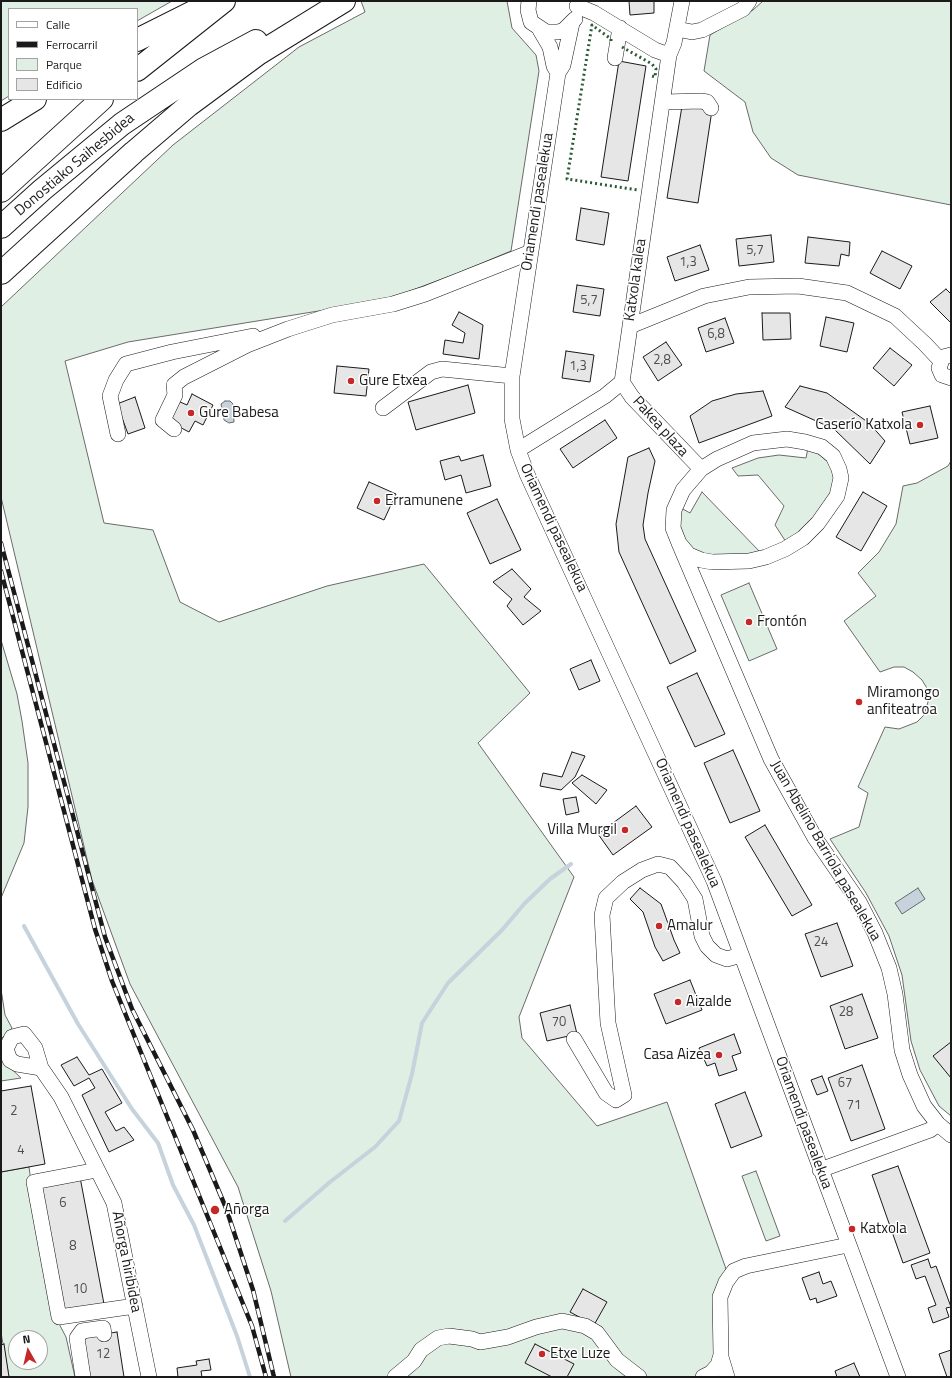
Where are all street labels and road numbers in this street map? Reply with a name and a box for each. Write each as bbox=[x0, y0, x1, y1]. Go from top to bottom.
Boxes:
street label: Donostiako Saihesbidea bbox=[12, 110, 138, 220]
street label: Oriamendi pasealekua bbox=[518, 132, 558, 272]
street label: Katxola kalea bbox=[621, 237, 651, 323]
street label: Pakea plaza bbox=[628, 393, 692, 461]
street label: Oriamendi pasealekua bbox=[515, 461, 591, 595]
street label: Oriamendi pasealekua bbox=[650, 755, 724, 891]
street label: Juan Abelino Barriola pasealekua bbox=[766, 758, 884, 944]
street label: Oriamendi pasealekua bbox=[771, 1054, 835, 1192]
street label: Añorga hiribidea bbox=[107, 1210, 145, 1314]

